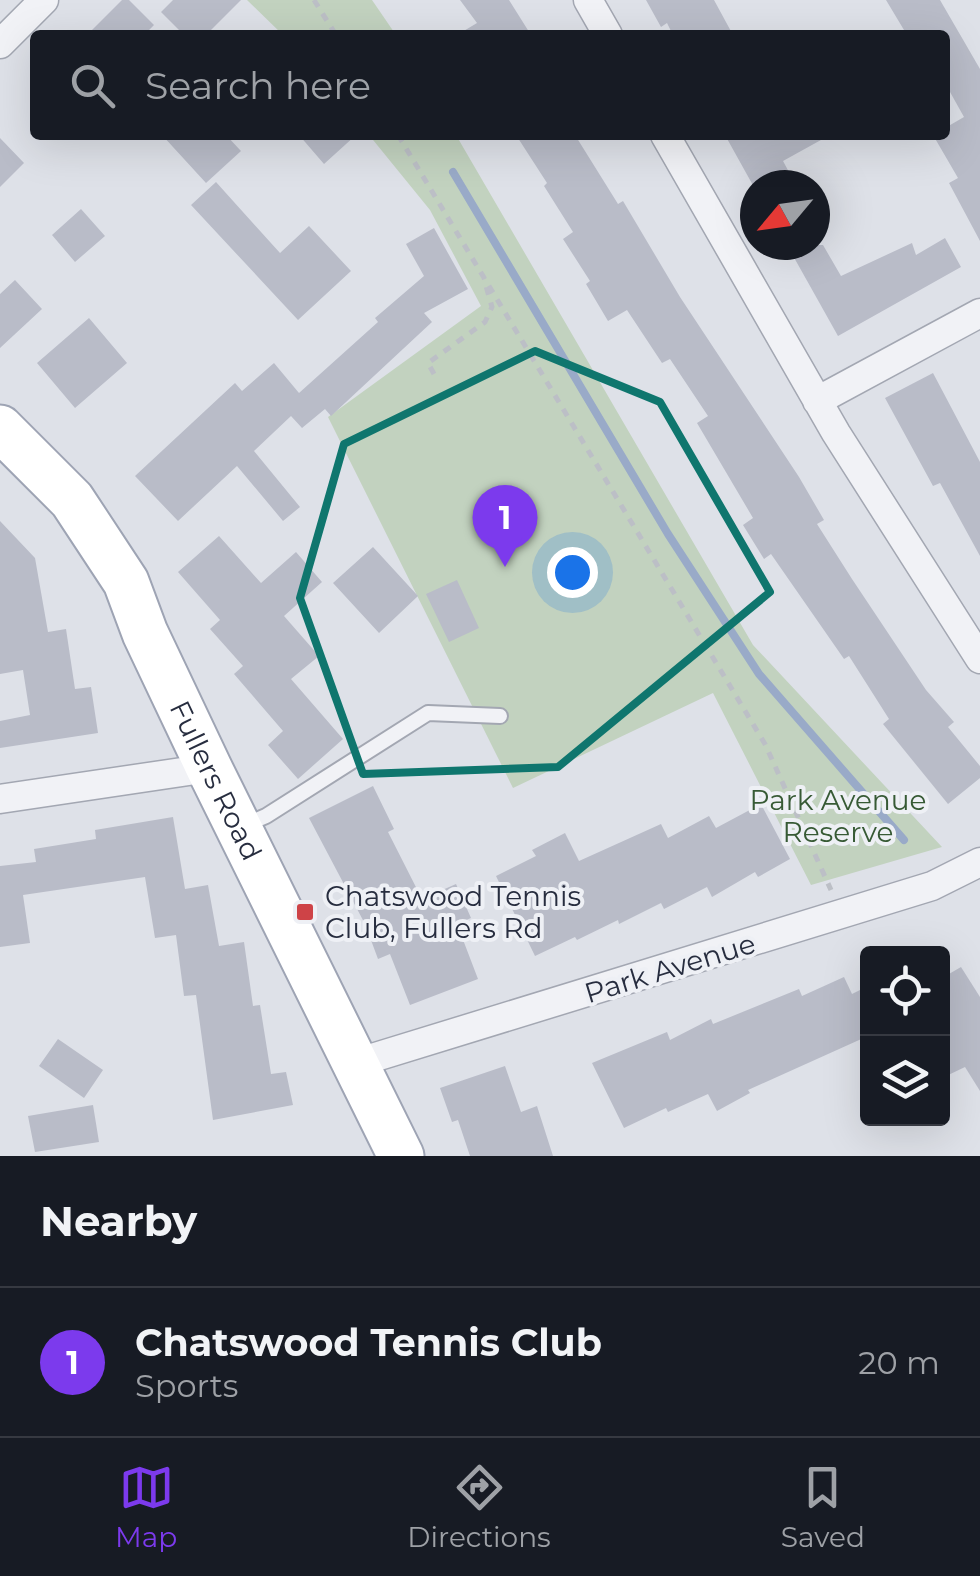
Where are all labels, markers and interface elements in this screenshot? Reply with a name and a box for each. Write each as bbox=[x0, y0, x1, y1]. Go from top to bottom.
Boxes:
search box bbox=[30, 30, 950, 140]
icon: search bbox=[65, 58, 120, 113]
text: Search here bbox=[145, 62, 371, 109]
north arrow bbox=[740, 170, 830, 260]
pin: 1 bbox=[472, 484, 538, 567]
your location bbox=[547, 547, 598, 598]
street label: Fullers Road bbox=[163, 695, 269, 866]
park label: Park Avenue Reserve bbox=[750, 783, 926, 849]
place label: Chatswood Tennis Club, Fullers Rd bbox=[325, 879, 581, 945]
marker: Chatswood Tennis Club, Fullers Rd bbox=[294, 901, 316, 923]
street label: Park Avenue bbox=[580, 926, 760, 1010]
map controls bbox=[860, 946, 950, 1126]
button: locate bbox=[860, 946, 950, 1036]
button: layers bbox=[860, 1036, 950, 1126]
text: Nearby bbox=[40, 1195, 197, 1247]
text: Chatswood Tennis Club bbox=[135, 1319, 602, 1366]
text: 1 bbox=[66, 1343, 79, 1382]
text: 20 m bbox=[858, 1343, 940, 1382]
text: Sports bbox=[135, 1366, 238, 1405]
tab: Map bbox=[115, 1460, 177, 1554]
tab: Directions bbox=[407, 1460, 551, 1554]
tab: Saved bbox=[781, 1460, 865, 1554]

